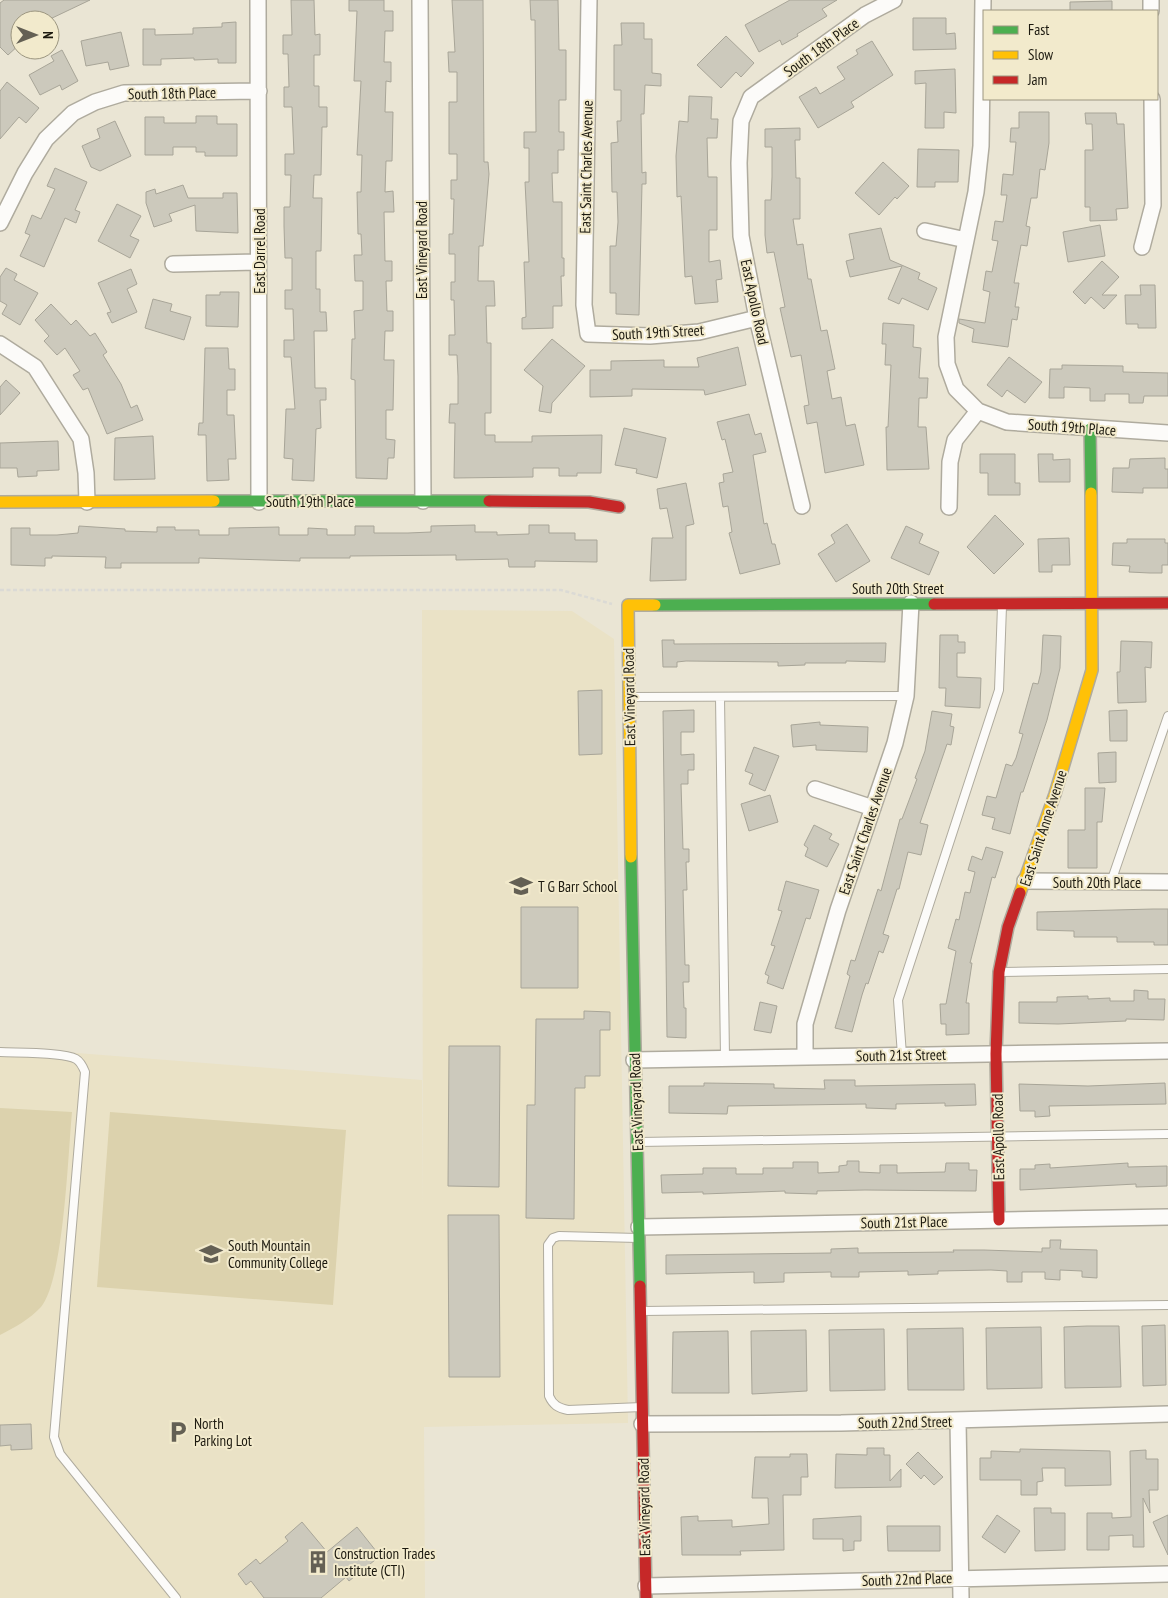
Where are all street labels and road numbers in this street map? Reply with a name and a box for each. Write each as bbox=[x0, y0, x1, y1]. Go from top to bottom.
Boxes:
street label: South 18th Place bbox=[780, 13, 862, 81]
street label: South 18th Place bbox=[128, 83, 216, 103]
street label: East Saint Charles Avenue bbox=[575, 100, 597, 234]
street label: East Vineyard Road bbox=[412, 201, 431, 299]
street label: East Darrel Road bbox=[250, 208, 269, 294]
street label: East Apollo Road bbox=[737, 258, 773, 346]
street label: South 19th Street bbox=[612, 320, 704, 344]
street label: South 19th Place bbox=[1027, 414, 1117, 440]
street label: South 19th Place bbox=[266, 492, 354, 511]
street label: South 20th Street bbox=[852, 579, 944, 598]
street label: East Vineyard Road bbox=[619, 648, 639, 746]
street label: East Saint Charles Avenue bbox=[834, 765, 896, 897]
street label: East Saint Anne Avenue bbox=[1015, 767, 1071, 889]
street label: South 20th Place bbox=[1053, 873, 1141, 892]
street label: South 21st Street bbox=[856, 1045, 946, 1065]
street label: East Vineyard Road bbox=[625, 1053, 647, 1151]
street label: East Apollo Road bbox=[988, 1093, 1008, 1181]
street label: South 21st Place bbox=[860, 1212, 948, 1232]
street label: South 22nd Street bbox=[858, 1412, 952, 1432]
street label: East Vineyard Road bbox=[634, 1458, 654, 1556]
street label: South 22nd Place bbox=[861, 1568, 953, 1590]

